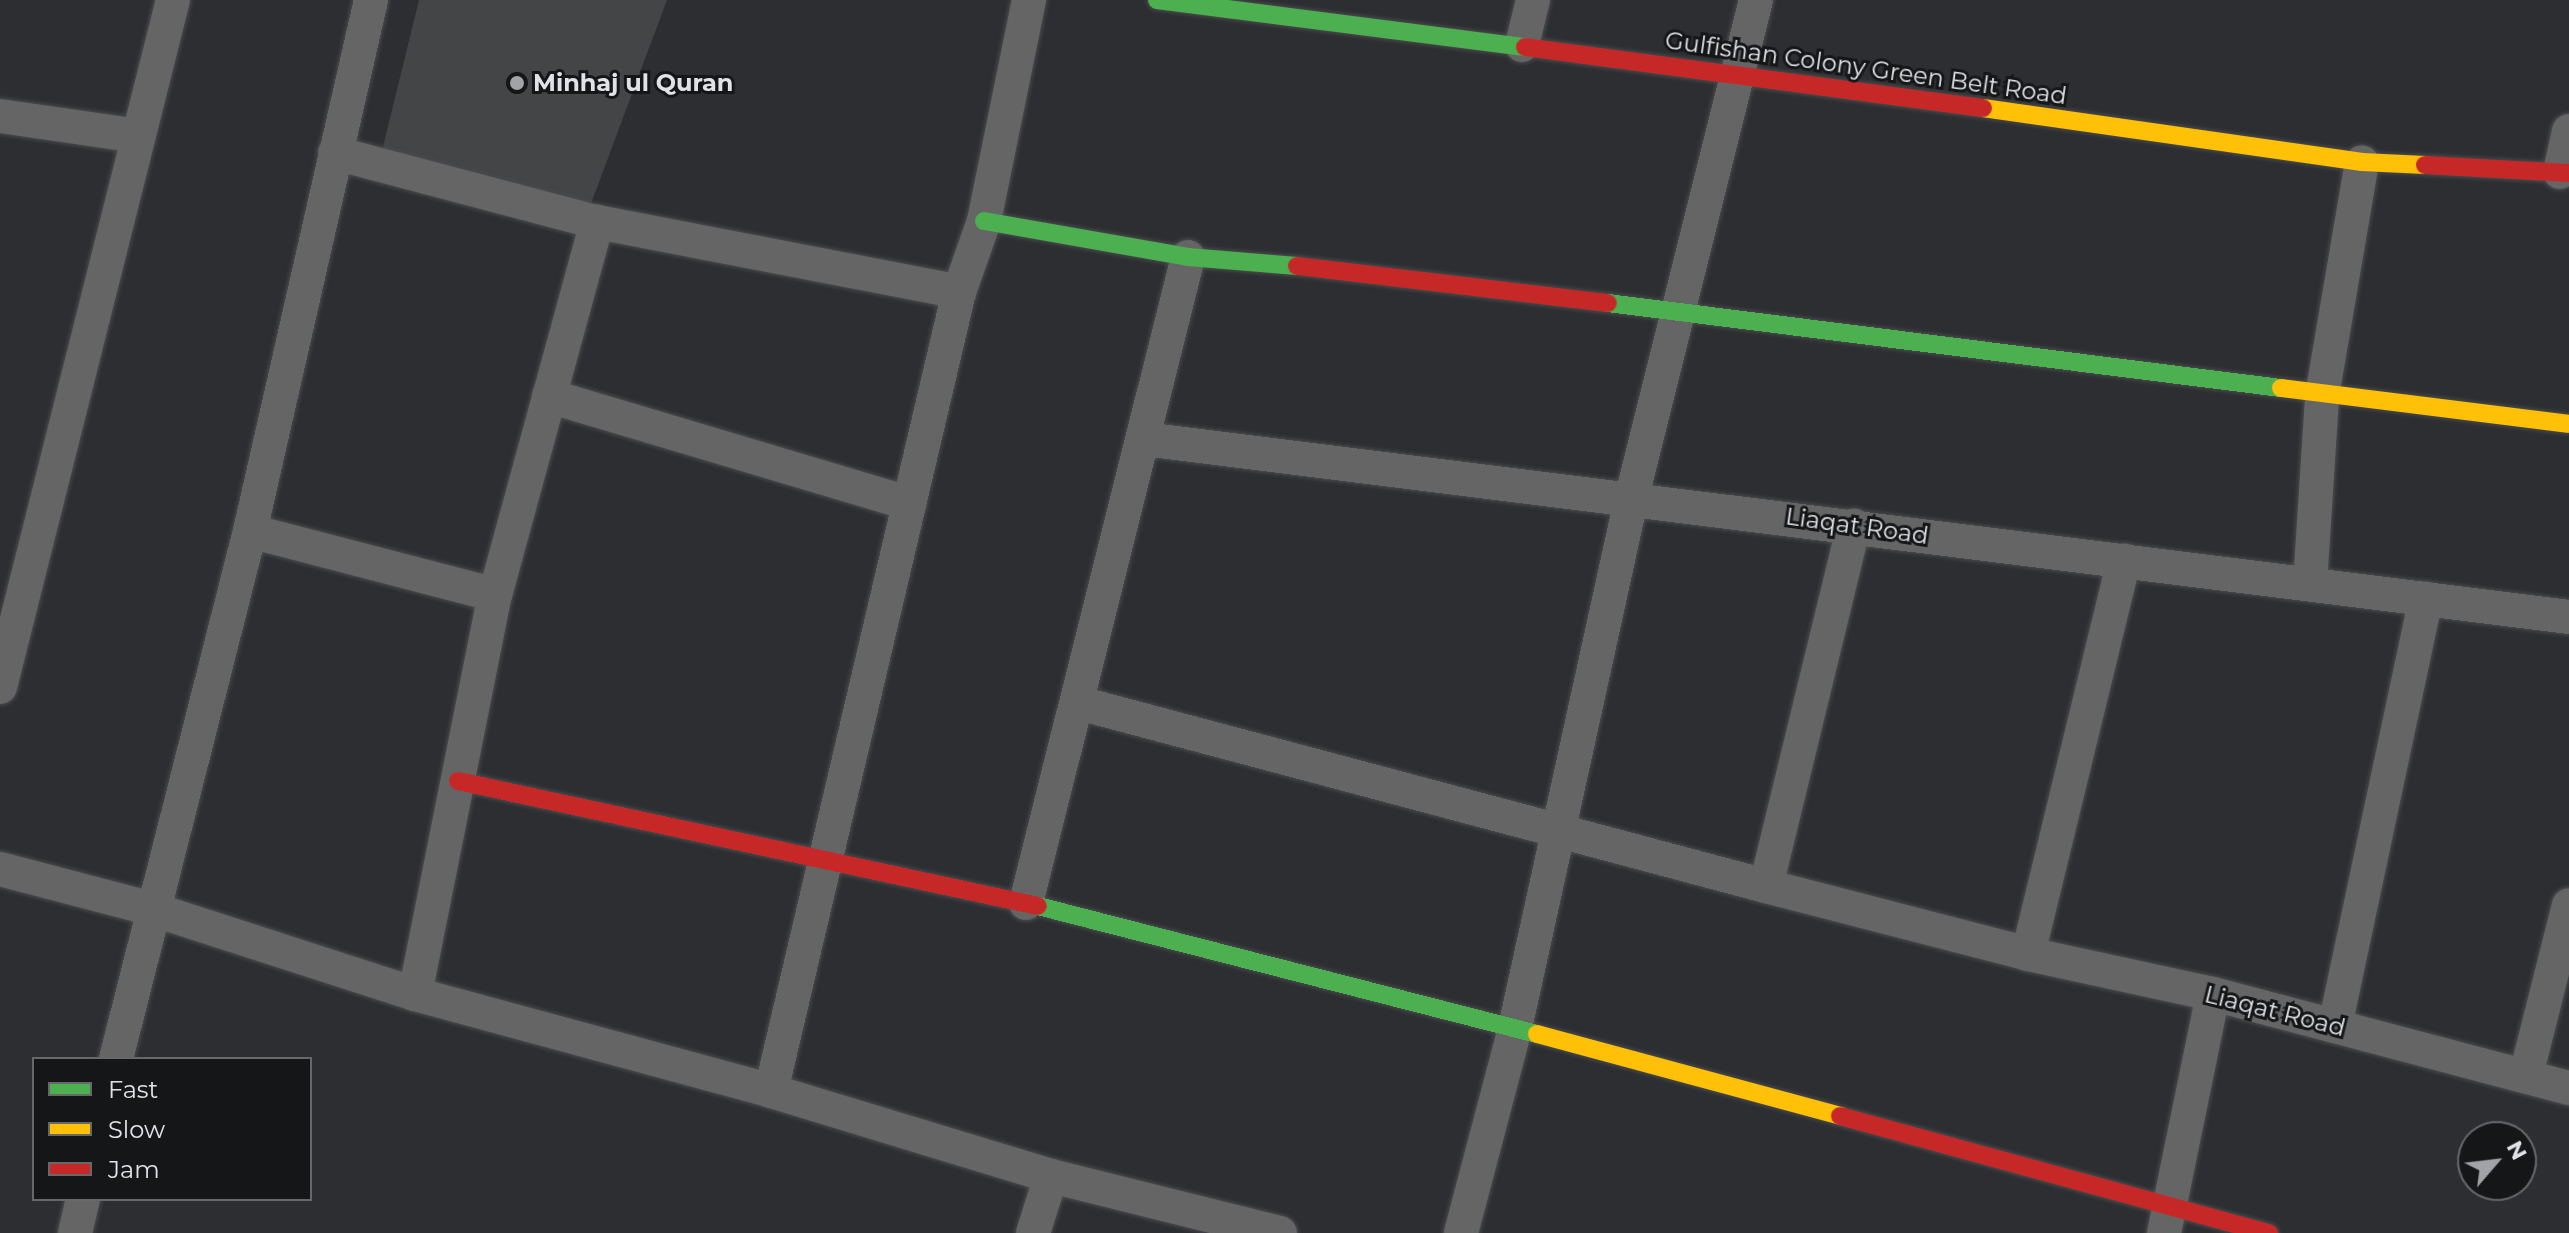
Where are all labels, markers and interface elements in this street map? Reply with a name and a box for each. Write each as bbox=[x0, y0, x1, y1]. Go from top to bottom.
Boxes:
street label: Gulfishan Colony Green Belt Road bbox=[1663, 26, 2069, 110]
place label: Minhaj ul Quran bbox=[533, 69, 733, 97]
marker: Minhaj ul Quran bbox=[508, 74, 526, 92]
street label: Liaqat Road bbox=[1784, 502, 1930, 550]
street label: Liaqat Road bbox=[2202, 980, 2348, 1042]
legend bbox=[32, 1057, 312, 1201]
text: Fast bbox=[108, 1075, 158, 1104]
text: Slow bbox=[108, 1115, 165, 1144]
north arrow bbox=[2457, 1121, 2537, 1201]
text: N bbox=[2501, 1136, 2533, 1165]
text: Jam bbox=[108, 1155, 160, 1184]

